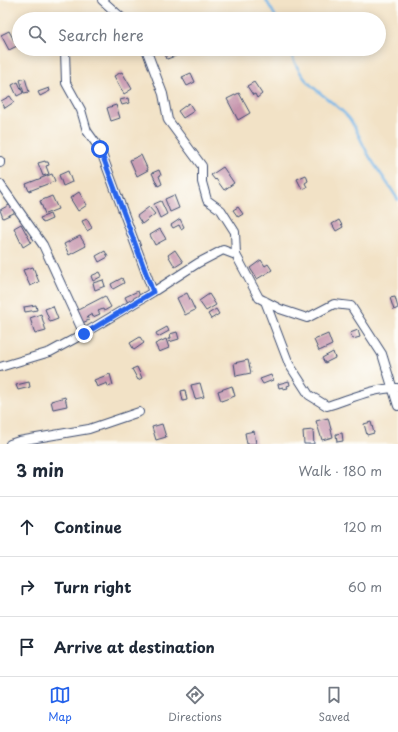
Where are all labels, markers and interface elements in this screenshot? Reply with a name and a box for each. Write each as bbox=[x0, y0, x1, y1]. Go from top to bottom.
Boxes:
search box bbox=[12, 12, 386, 56]
icon: search bbox=[26, 23, 48, 45]
text: Search here bbox=[58, 23, 144, 46]
route start bbox=[91, 140, 109, 158]
route end bbox=[75, 325, 93, 343]
text: 3 min bbox=[16, 457, 64, 483]
text: Walk · 180 m bbox=[299, 461, 382, 480]
text: Continue bbox=[54, 515, 122, 538]
icon: ahead bbox=[16, 516, 38, 538]
text: 120 m bbox=[343, 517, 382, 536]
text: Turn right bbox=[54, 575, 131, 598]
icon: right bbox=[16, 576, 38, 598]
text: 60 m bbox=[348, 577, 382, 596]
text: Arrive at destination bbox=[54, 635, 215, 658]
icon: arrive bbox=[16, 636, 38, 658]
tab: Map bbox=[48, 684, 72, 725]
tab: Directions bbox=[168, 684, 222, 725]
tab: Saved bbox=[318, 684, 350, 725]

